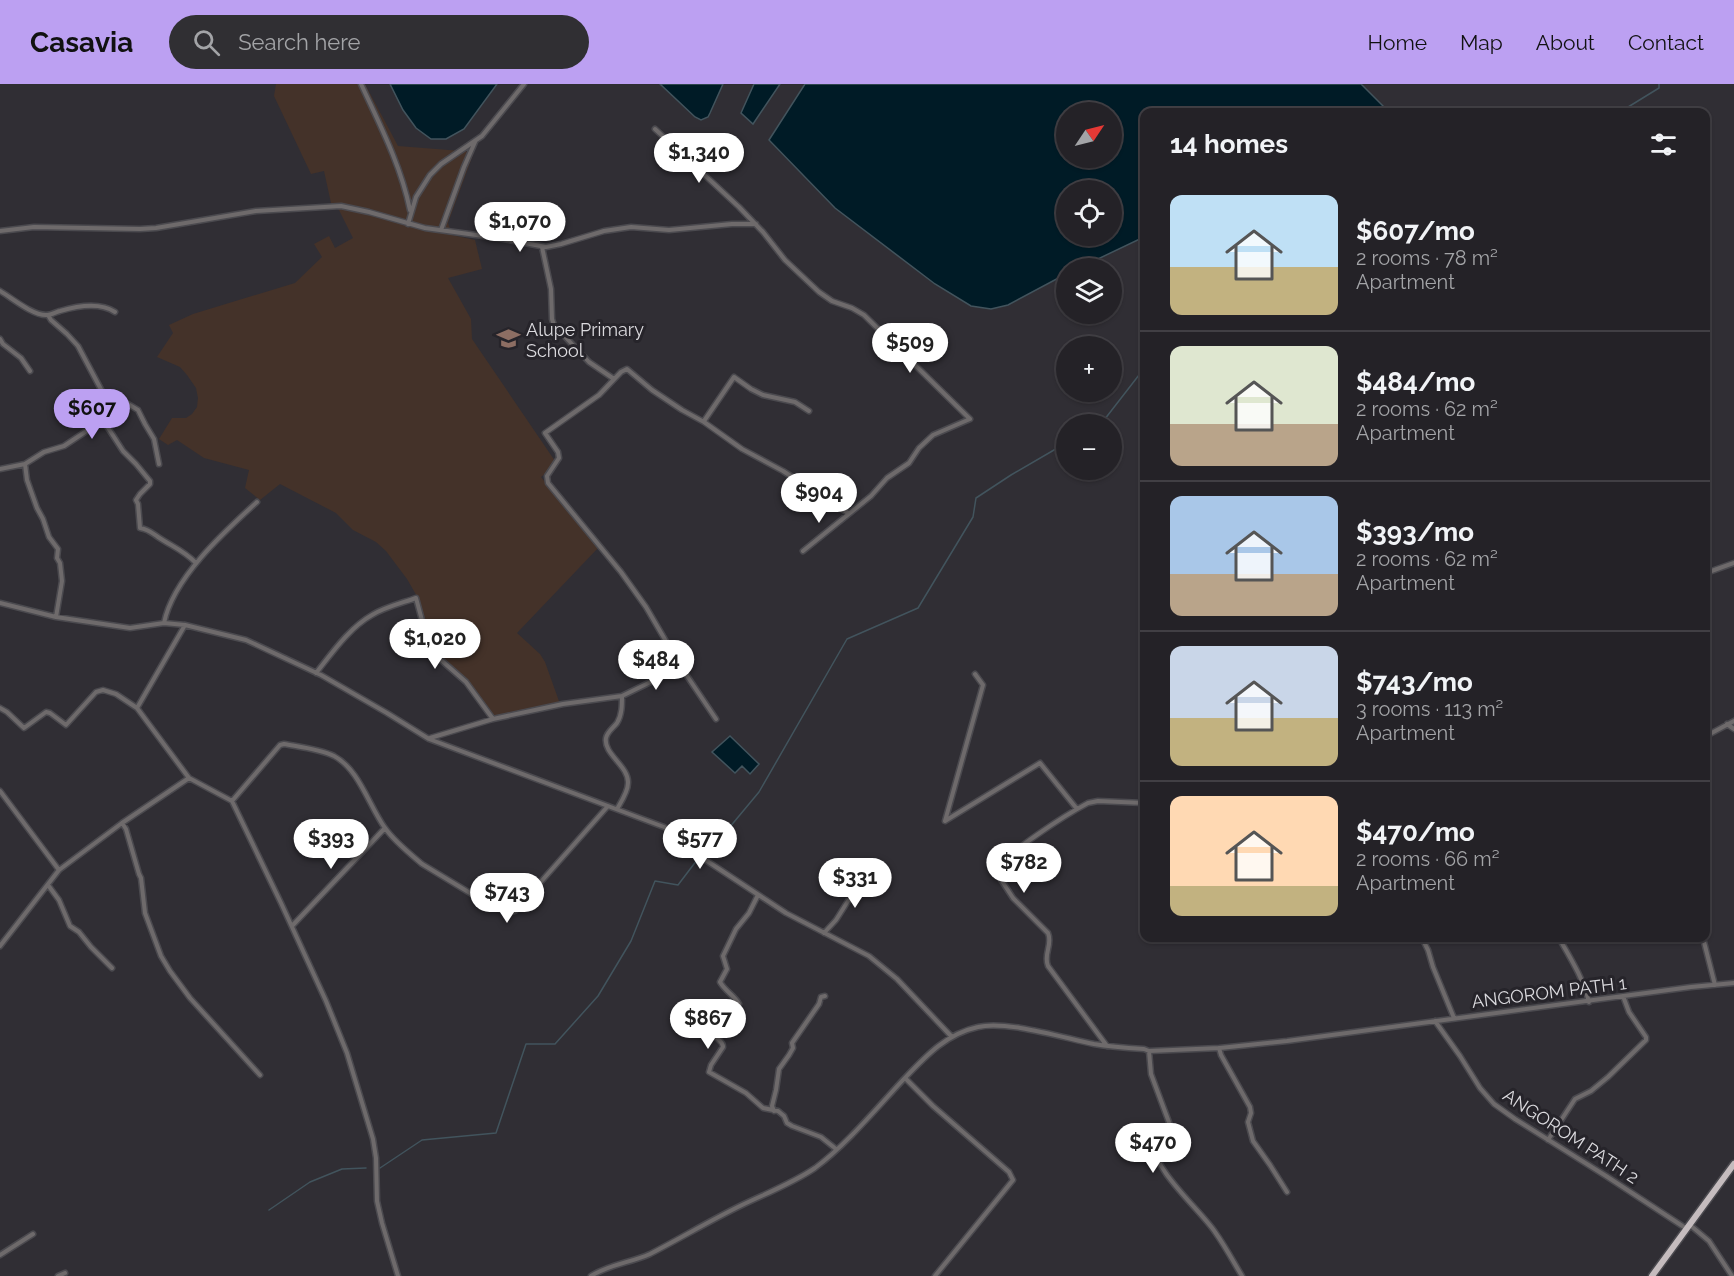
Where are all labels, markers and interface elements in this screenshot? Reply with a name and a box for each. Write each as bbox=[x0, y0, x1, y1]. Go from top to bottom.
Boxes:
search box bbox=[169, 15, 589, 69]
text: Casavia bbox=[30, 26, 133, 59]
icon: search bbox=[190, 26, 223, 59]
text: Search here bbox=[238, 29, 360, 55]
text: Home bbox=[1368, 30, 1427, 55]
text: Map bbox=[1460, 30, 1503, 55]
text: About bbox=[1536, 30, 1595, 55]
text: Contact bbox=[1628, 30, 1704, 55]
north arrow bbox=[1056, 102, 1122, 168]
map controls bbox=[1056, 102, 1122, 480]
icon: filters bbox=[1647, 128, 1680, 161]
text: 14 homes bbox=[1170, 129, 1288, 159]
pin: $1,340 bbox=[650, 133, 748, 184]
text: $1,340 bbox=[668, 140, 730, 164]
button: locate bbox=[1056, 180, 1122, 246]
pin: $1,070 bbox=[471, 202, 569, 253]
text: $1,070 bbox=[489, 209, 551, 233]
text: $607/mo bbox=[1356, 216, 1475, 246]
icon: home bbox=[1218, 219, 1290, 291]
text: 2 rooms · 78 m² bbox=[1356, 246, 1498, 270]
button: layers bbox=[1056, 258, 1122, 324]
text: Apartment bbox=[1356, 270, 1455, 294]
place label: Alupe Primary School bbox=[526, 319, 644, 361]
pin: $509 bbox=[874, 323, 946, 374]
school or university icon: Alupe Primary School bbox=[495, 326, 521, 352]
text: $509 bbox=[886, 330, 934, 354]
button: + bbox=[1056, 336, 1122, 402]
text: $484/mo bbox=[1356, 367, 1475, 397]
icon: home bbox=[1218, 370, 1290, 442]
pin: $607 bbox=[56, 389, 128, 440]
text: $607 bbox=[68, 396, 116, 420]
text: 2 rooms · 62 m² bbox=[1356, 397, 1498, 421]
button: − bbox=[1056, 414, 1122, 480]
text: Apartment bbox=[1356, 421, 1455, 445]
pin: $904 bbox=[783, 473, 855, 524]
text: $904 bbox=[795, 480, 843, 504]
text: $393/mo bbox=[1356, 517, 1474, 547]
icon: home bbox=[1218, 520, 1290, 592]
text: 2 rooms · 62 m² bbox=[1356, 547, 1498, 571]
text: Apartment bbox=[1356, 571, 1455, 595]
pin: $1,020 bbox=[386, 619, 484, 670]
text: $1,020 bbox=[403, 626, 467, 650]
pin: $484 bbox=[620, 640, 692, 691]
text: $484 bbox=[632, 647, 680, 671]
text: $743/mo bbox=[1356, 667, 1473, 697]
icon: home bbox=[1218, 670, 1290, 742]
text: 3 rooms · 113 m² bbox=[1356, 697, 1503, 721]
text: Apartment bbox=[1356, 721, 1455, 745]
text: $470/mo bbox=[1356, 817, 1475, 847]
pin: $393 bbox=[295, 819, 367, 870]
pin: $577 bbox=[664, 819, 736, 870]
icon: home bbox=[1218, 820, 1290, 892]
text: $393 bbox=[308, 826, 354, 850]
text: $577 bbox=[677, 826, 723, 850]
pin: $782 bbox=[988, 843, 1060, 894]
text: 2 rooms · 66 m² bbox=[1356, 847, 1499, 871]
text: $782 bbox=[1000, 850, 1048, 874]
pin: $331 bbox=[819, 858, 891, 909]
text: $331 bbox=[833, 865, 877, 889]
text: Apartment bbox=[1356, 871, 1455, 895]
pin: $743 bbox=[471, 873, 543, 924]
text: $743 bbox=[484, 880, 530, 904]
street label: ANGOROM PATH 1 bbox=[1470, 972, 1628, 1012]
pin: $867 bbox=[672, 999, 744, 1050]
text: $867 bbox=[684, 1006, 732, 1030]
street label: ANGOROM PATH 2 bbox=[1499, 1084, 1643, 1188]
pin: $470 bbox=[1117, 1123, 1189, 1174]
text: $470 bbox=[1129, 1130, 1177, 1154]

